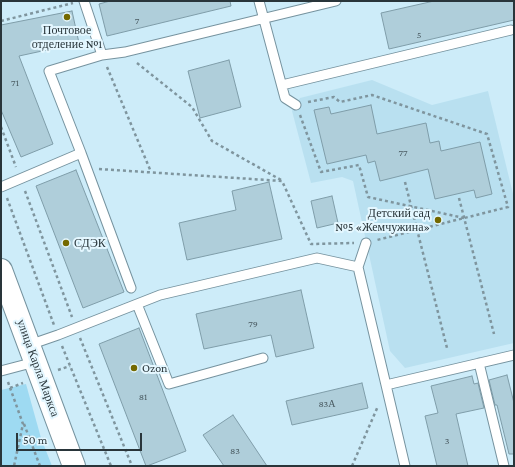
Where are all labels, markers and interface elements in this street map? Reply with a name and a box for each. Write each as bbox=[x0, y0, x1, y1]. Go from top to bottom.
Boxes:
marker: Почтовое отделение №1 bbox=[62, 12, 72, 22]
house number: 7 bbox=[135, 15, 139, 27]
place label: Почтовое отделение №1 bbox=[32, 23, 102, 51]
house number: 5 bbox=[417, 29, 421, 41]
house number: 71 bbox=[11, 77, 19, 89]
house number: 77 bbox=[398, 147, 408, 159]
place label: Детский сад №5 «Жемчужина» bbox=[335, 206, 430, 234]
marker: Детский сад №5 «Жемчужина» bbox=[433, 215, 443, 225]
place label: СДЭК bbox=[74, 236, 106, 250]
marker: СДЭК bbox=[61, 238, 71, 248]
street label: улица Карла Маркса bbox=[14, 317, 62, 419]
house number: 79 bbox=[248, 318, 258, 330]
place label: Ozon bbox=[142, 361, 168, 375]
marker: Ozon bbox=[129, 363, 139, 373]
house number: 81 bbox=[139, 391, 147, 403]
house number: 83А bbox=[318, 398, 336, 410]
scale bar bbox=[18, 425, 144, 451]
text: 50 m bbox=[23, 433, 47, 447]
house number: 3 bbox=[445, 435, 449, 447]
house number: 83 bbox=[230, 445, 240, 457]

